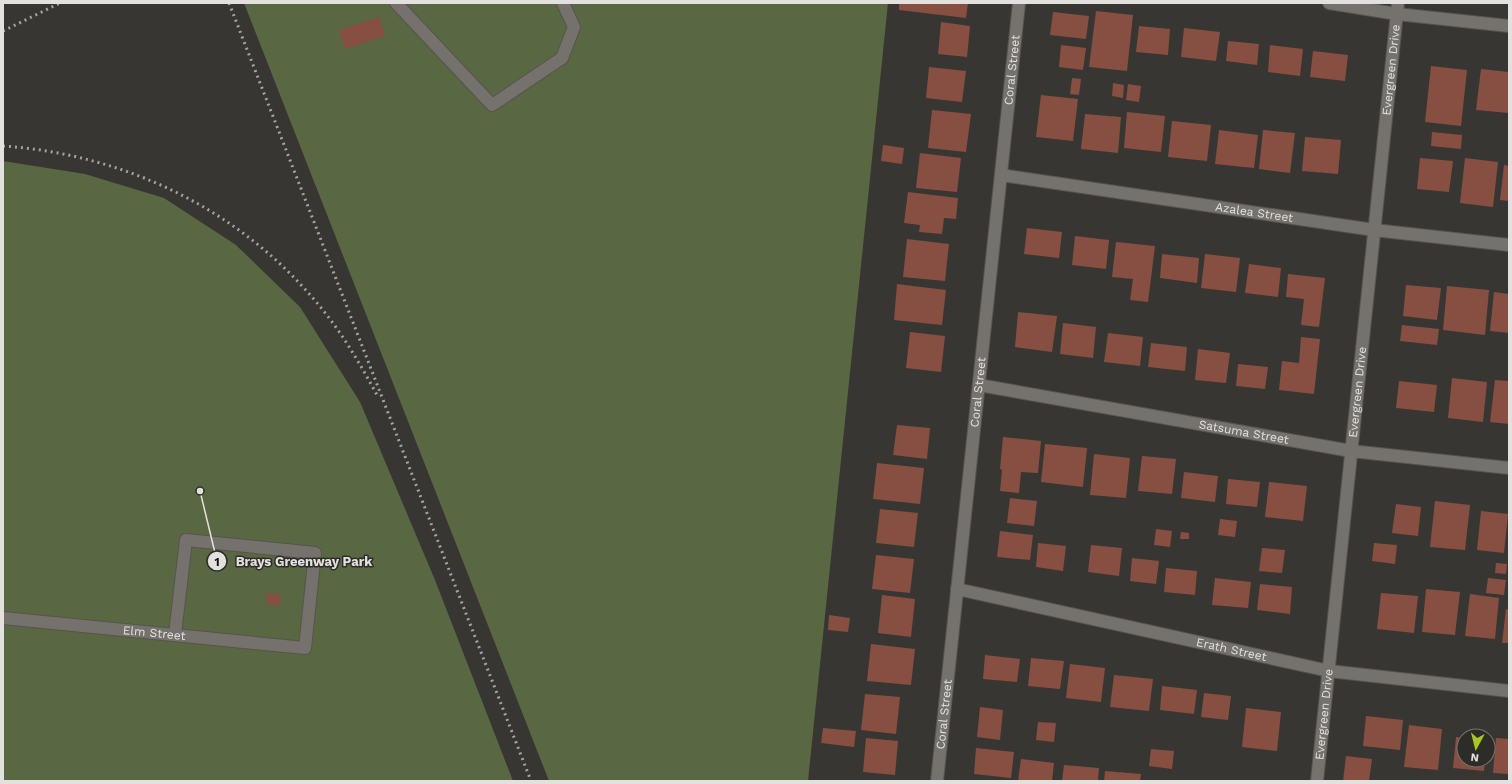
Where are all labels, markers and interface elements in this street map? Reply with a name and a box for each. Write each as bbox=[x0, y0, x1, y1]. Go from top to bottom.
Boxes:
street label: Evergreen Drive bbox=[1379, 24, 1403, 116]
street label: Coral Street bbox=[1001, 34, 1023, 106]
street label: Azalea Street bbox=[1214, 200, 1294, 225]
street label: Evergreen Drive bbox=[1346, 346, 1369, 438]
street label: Coral Street bbox=[967, 356, 989, 428]
street label: Satsuma Street bbox=[1198, 417, 1290, 447]
callout: Brays Greenway Park bbox=[207, 549, 380, 574]
text: Brays Greenway Park bbox=[236, 554, 373, 569]
text: 1 bbox=[214, 555, 220, 569]
street label: Elm Street bbox=[122, 623, 186, 643]
street label: Erath Street bbox=[1195, 635, 1268, 664]
street label: Evergreen Drive bbox=[1312, 668, 1336, 761]
street label: Coral Street bbox=[933, 679, 955, 750]
north arrow bbox=[1456, 728, 1496, 768]
text: N bbox=[1470, 750, 1480, 764]

